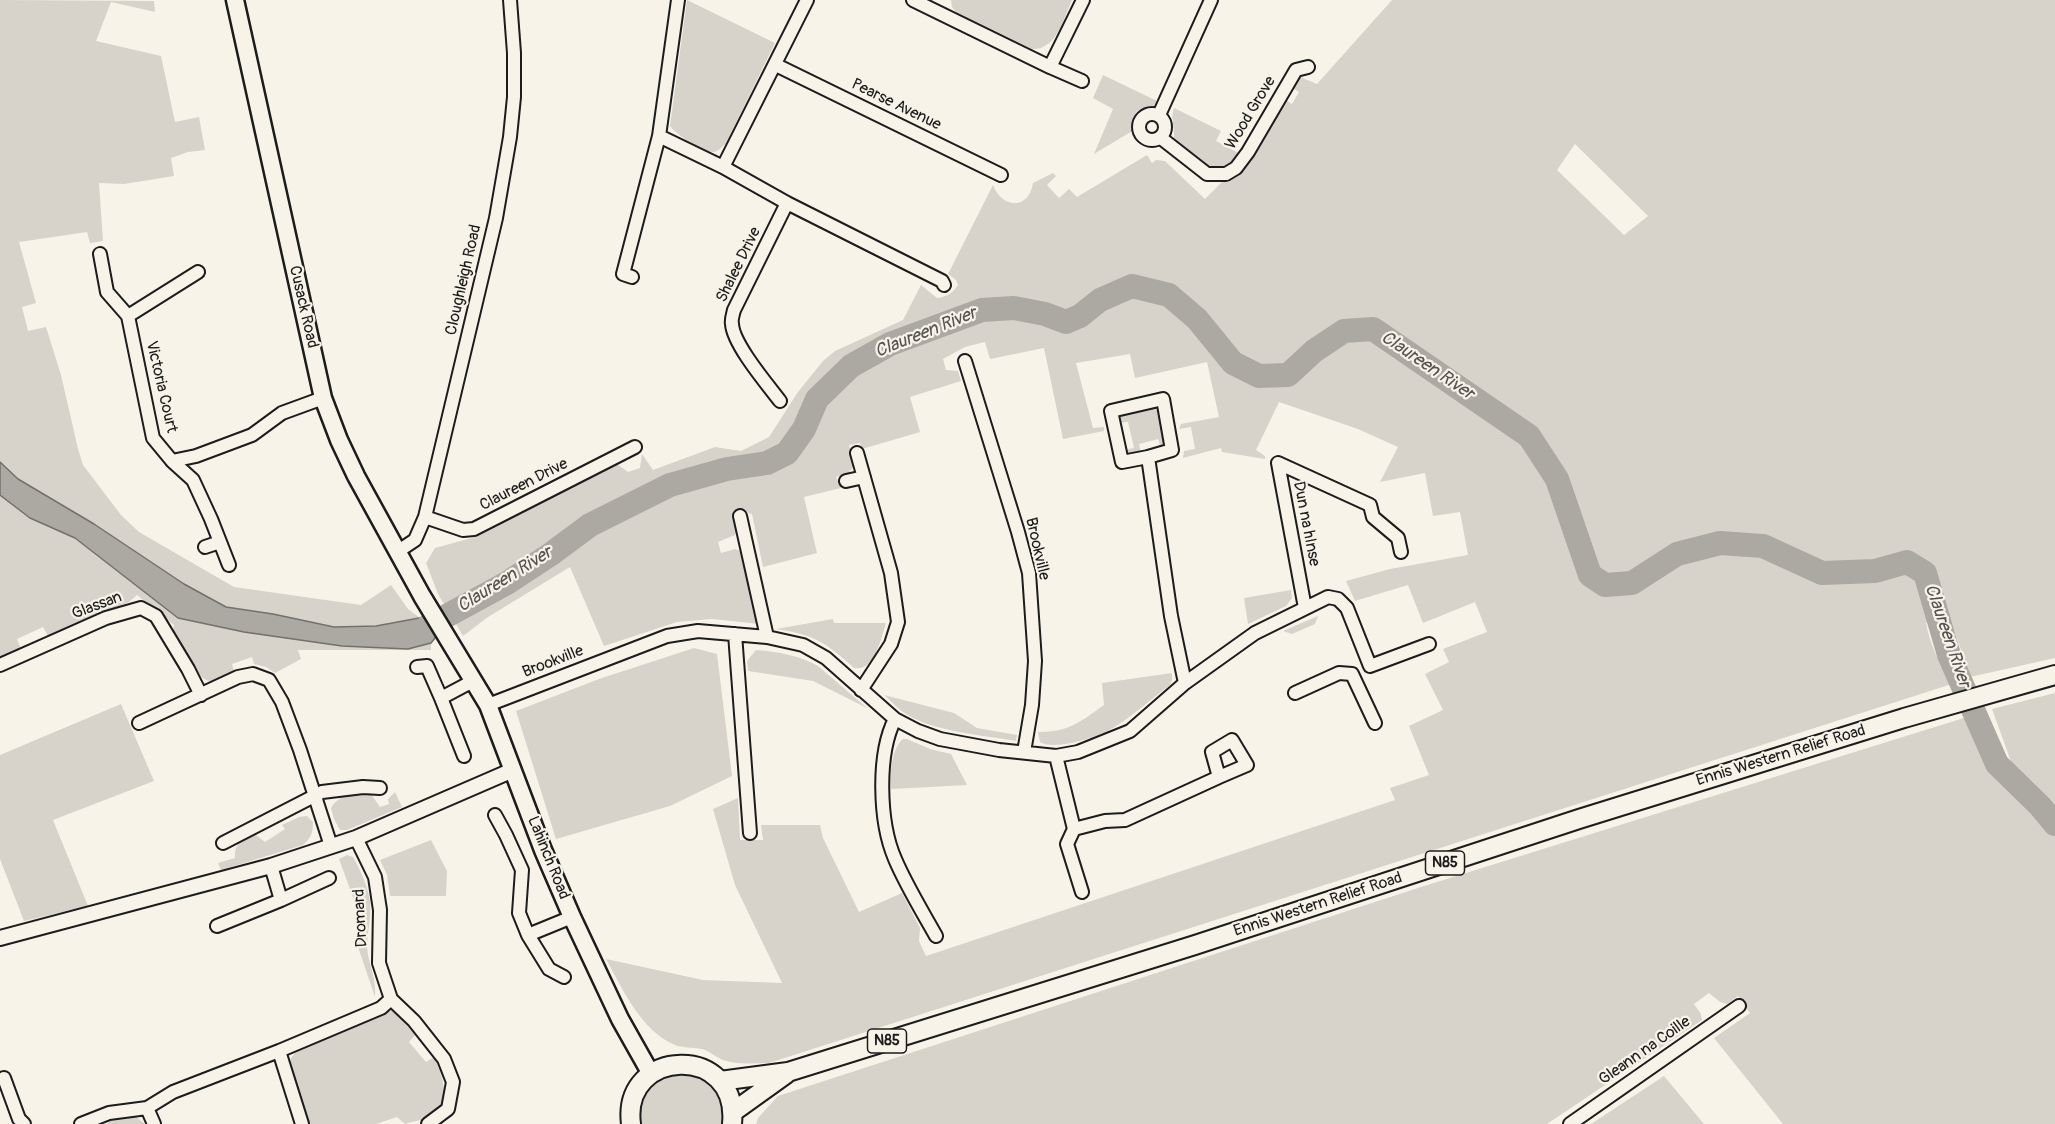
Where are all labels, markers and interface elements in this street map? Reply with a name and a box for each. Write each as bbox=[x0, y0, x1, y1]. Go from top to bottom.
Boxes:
street label: Wood Grove bbox=[1222, 73, 1280, 153]
street label: Pearse Avenue bbox=[848, 75, 944, 135]
street label: Cloughleigh Road bbox=[442, 223, 486, 337]
street label: Shalee Drive bbox=[713, 224, 765, 306]
street label: Cusack Road bbox=[284, 264, 322, 350]
water label: Claureen River bbox=[872, 303, 980, 363]
water label: Claureen River bbox=[1376, 327, 1478, 405]
street label: Victoria Court bbox=[141, 339, 181, 435]
street label: Claureen Drive bbox=[477, 455, 571, 515]
street label: Dun na hInse bbox=[1288, 480, 1324, 568]
street label: Brookville bbox=[1020, 516, 1054, 582]
water label: Claureen River bbox=[454, 542, 556, 618]
water label: Claureen River bbox=[1919, 582, 1975, 690]
street label: Glassan bbox=[69, 588, 125, 624]
street label: Brookville bbox=[520, 642, 586, 682]
street label: Ennis Western Relief Road bbox=[1694, 721, 1868, 791]
street label: Lahinch Road bbox=[523, 814, 573, 902]
road number: N85 bbox=[1426, 851, 1464, 875]
street label: Ennis Western Relief Road bbox=[1231, 869, 1405, 941]
street label: Dromard bbox=[350, 888, 372, 948]
street label: Gleann na Coille bbox=[1595, 1012, 1695, 1090]
road number: N85 bbox=[868, 1029, 906, 1053]

